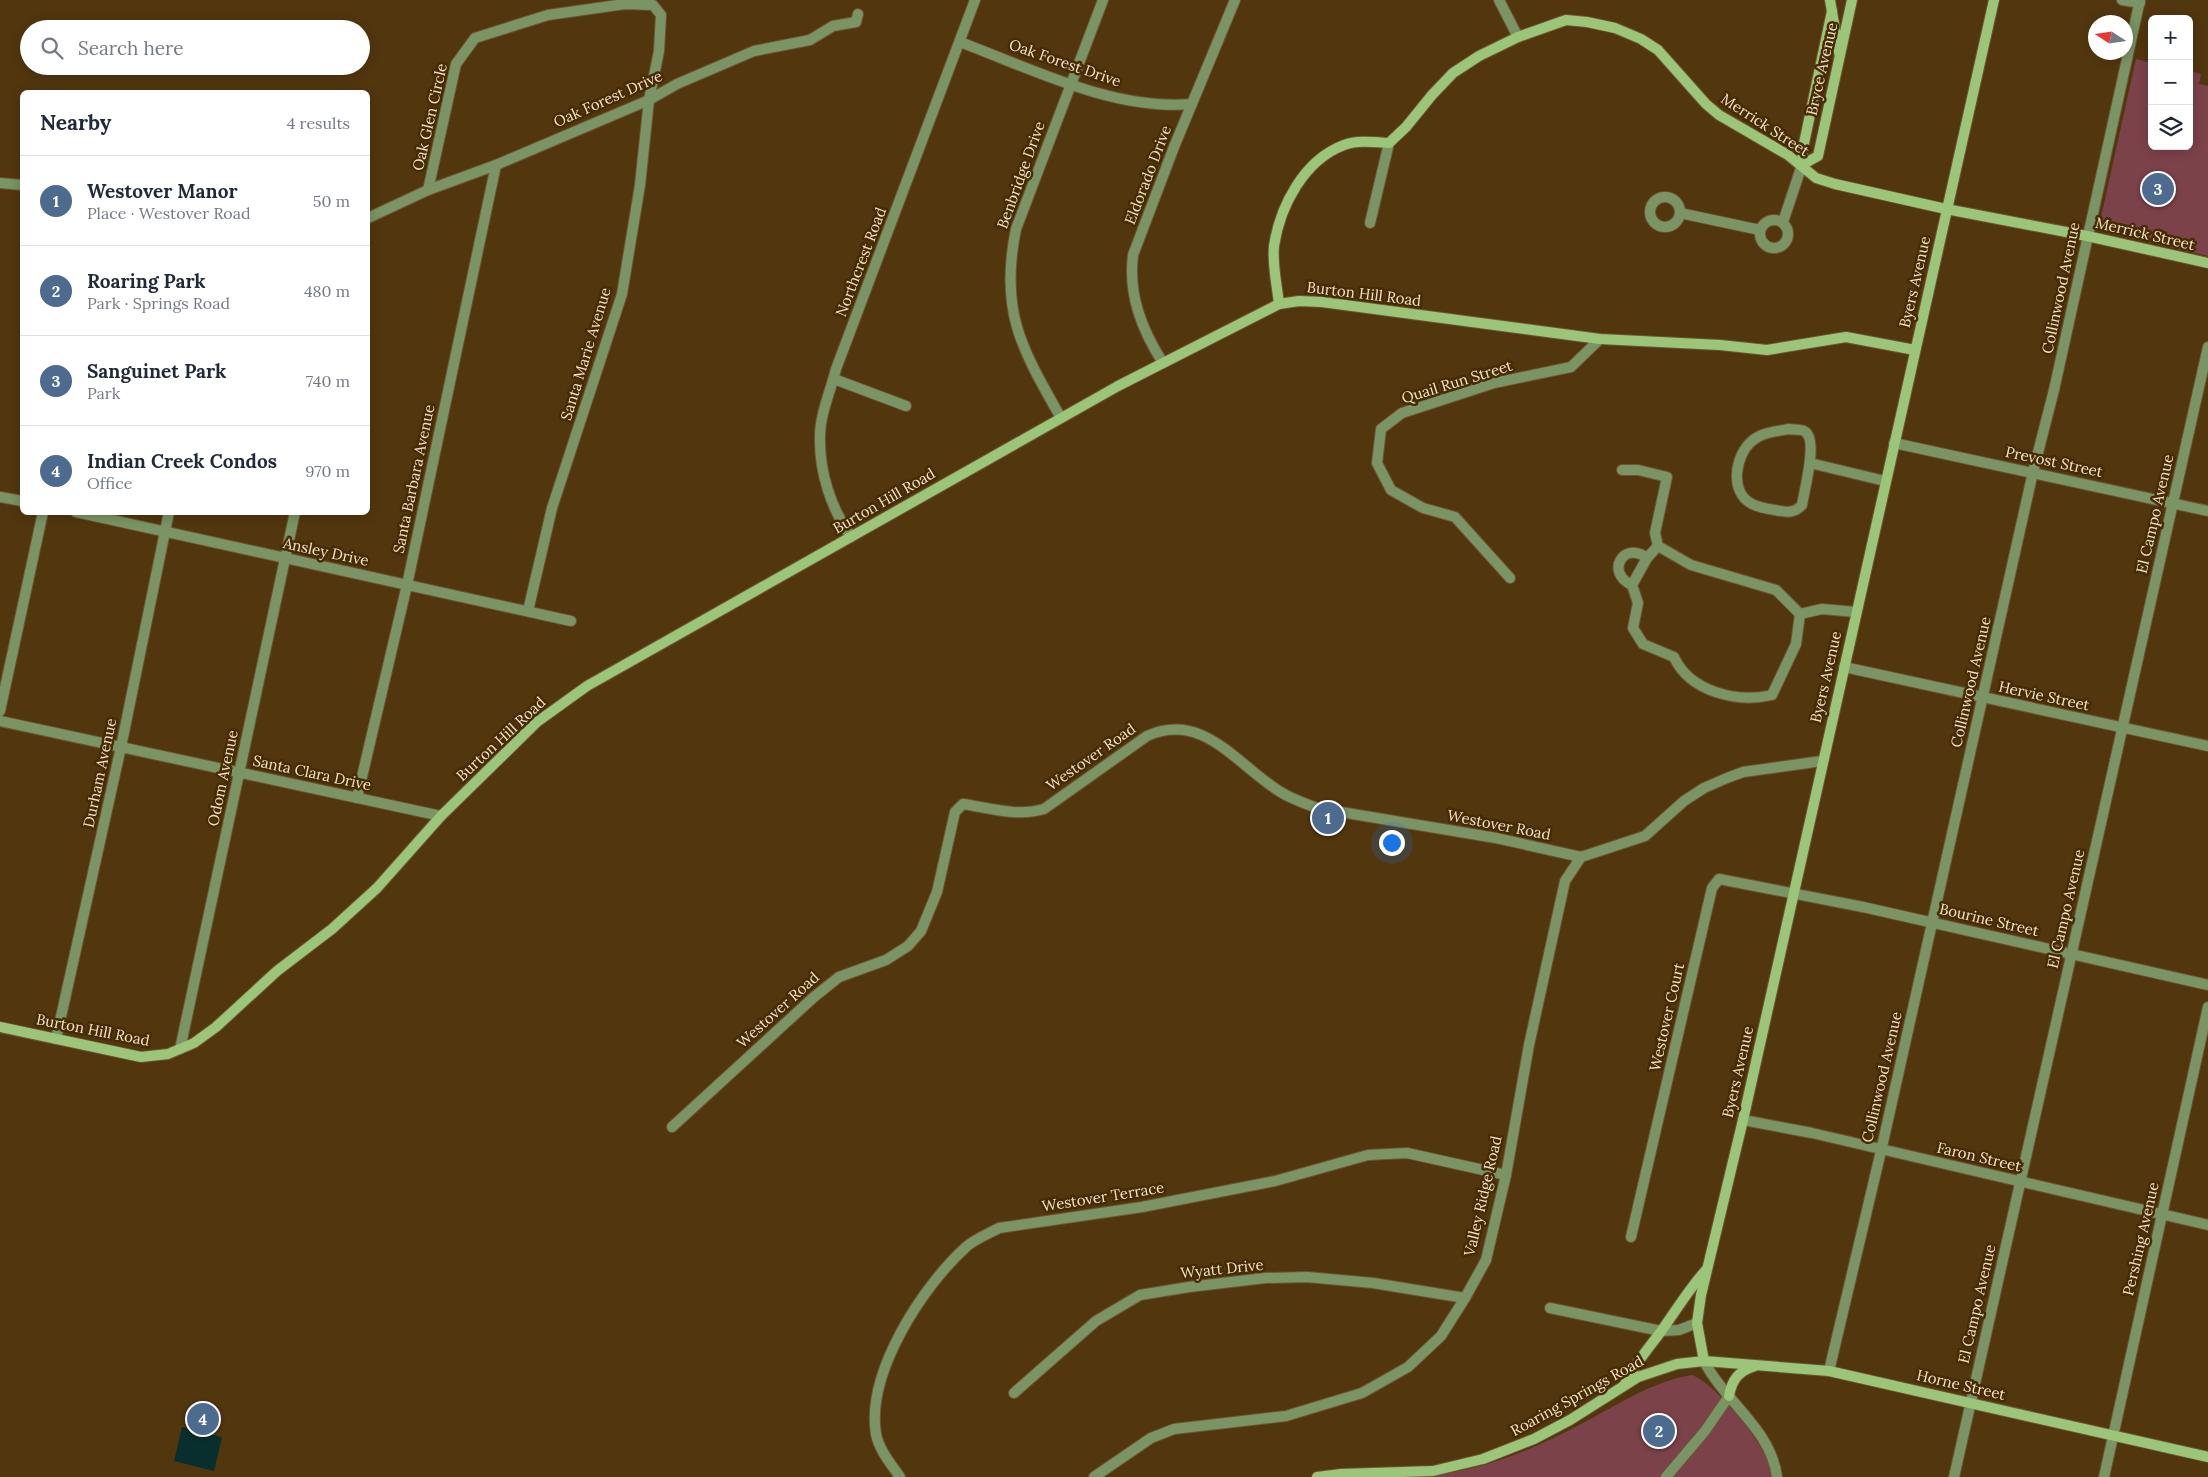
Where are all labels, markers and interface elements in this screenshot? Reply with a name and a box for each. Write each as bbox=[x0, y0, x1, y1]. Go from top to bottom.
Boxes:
north arrow bbox=[2088, 15, 2133, 60]
map controls bbox=[2148, 15, 2193, 150]
button: + bbox=[2148, 15, 2193, 60]
search box bbox=[20, 20, 370, 75]
street label: Bryce Avenue bbox=[1802, 21, 1841, 117]
icon: search bbox=[38, 34, 66, 62]
street label: Oak Forest Drive bbox=[1007, 34, 1124, 91]
text: Search here bbox=[78, 36, 184, 60]
button: − bbox=[2148, 60, 2193, 105]
street label: Oak Glen Circle bbox=[408, 61, 451, 172]
street label: Oak Forest Drive bbox=[550, 66, 665, 131]
street label: Merrick Street bbox=[1718, 89, 1813, 160]
button: layers bbox=[2148, 105, 2193, 150]
text: Nearby bbox=[40, 109, 111, 136]
text: 4 results bbox=[287, 113, 350, 133]
street label: Benbridge Drive bbox=[992, 119, 1049, 231]
street label: Eldorado Drive bbox=[1120, 123, 1175, 227]
pin: 3 bbox=[2142, 170, 2174, 208]
text: Westover Manor bbox=[87, 179, 238, 203]
text: 1 bbox=[53, 191, 59, 211]
text: 50 m bbox=[313, 191, 350, 211]
text: Place · Westover Road bbox=[87, 203, 251, 223]
street label: Northcrest Road bbox=[831, 205, 890, 319]
street label: Merrick Street bbox=[2094, 213, 2197, 254]
street label: Collinwood Avenue bbox=[2037, 221, 2084, 355]
street label: Byers Avenue bbox=[1895, 234, 1934, 330]
text: Roaring Park bbox=[87, 269, 206, 293]
street label: Burton Hill Road bbox=[1306, 277, 1422, 310]
text: 2 bbox=[52, 281, 60, 301]
text: 480 m bbox=[304, 281, 350, 301]
street label: Santa Marie Avenue bbox=[556, 285, 615, 423]
text: Park · Springs Road bbox=[87, 293, 230, 313]
street label: Quail Run Street bbox=[1399, 356, 1515, 407]
text: Sanguinet Park bbox=[87, 359, 226, 383]
text: 3 bbox=[52, 371, 60, 391]
text: 740 m bbox=[306, 371, 350, 391]
text: Park bbox=[87, 383, 120, 403]
street label: Santa Barbara Avenue bbox=[388, 403, 439, 555]
street label: Prevost Street bbox=[2004, 442, 2105, 481]
text: Indian Creek Condos bbox=[87, 449, 277, 473]
street label: El Campo Avenue bbox=[2132, 453, 2177, 575]
text: 4 bbox=[52, 461, 60, 481]
text: 970 m bbox=[305, 461, 350, 481]
street label: Burton Hill Road bbox=[829, 464, 938, 538]
text: Office bbox=[87, 473, 132, 493]
street label: Ansley Drive bbox=[281, 533, 371, 570]
street label: Collinwood Avenue bbox=[1946, 615, 1995, 749]
street label: Byers Avenue bbox=[1806, 629, 1845, 725]
street label: Hervie Street bbox=[1997, 677, 2091, 714]
street label: Burton Hill Road bbox=[452, 692, 549, 785]
street label: Durham Avenue bbox=[79, 716, 120, 829]
street label: Westover Road bbox=[1042, 719, 1139, 794]
street label: Odom Avenue bbox=[203, 728, 242, 828]
street label: Santa Clara Drive bbox=[251, 751, 373, 794]
pin: 1 bbox=[1312, 799, 1344, 837]
street label: Westover Road bbox=[1446, 805, 1552, 844]
your location bbox=[1379, 830, 1405, 856]
street label: El Campo Avenue bbox=[2043, 848, 2088, 970]
street label: Bourine Street bbox=[1938, 899, 2041, 940]
street label: Westover Court bbox=[1645, 961, 1688, 1073]
street label: Westover Road bbox=[732, 967, 823, 1052]
street label: Burton Hill Road bbox=[35, 1009, 151, 1050]
street label: Collinwood Avenue bbox=[1857, 1010, 1906, 1144]
street label: Byers Avenue bbox=[1718, 1024, 1757, 1120]
street label: Valley Ridge Road bbox=[1459, 1134, 1506, 1259]
street label: Faron Street bbox=[1935, 1138, 2023, 1175]
street label: Westover Terrace bbox=[1040, 1177, 1165, 1216]
street label: Pershing Avenue bbox=[2118, 1180, 2163, 1298]
street label: El Campo Avenue bbox=[1954, 1243, 1999, 1365]
street label: Wyatt Drive bbox=[1179, 1255, 1264, 1282]
street label: Roaring Springs Road bbox=[1507, 1351, 1647, 1440]
street label: Horne Street bbox=[1915, 1365, 2007, 1404]
pin: 4 bbox=[187, 1400, 219, 1438]
pin: 2 bbox=[1643, 1412, 1675, 1450]

